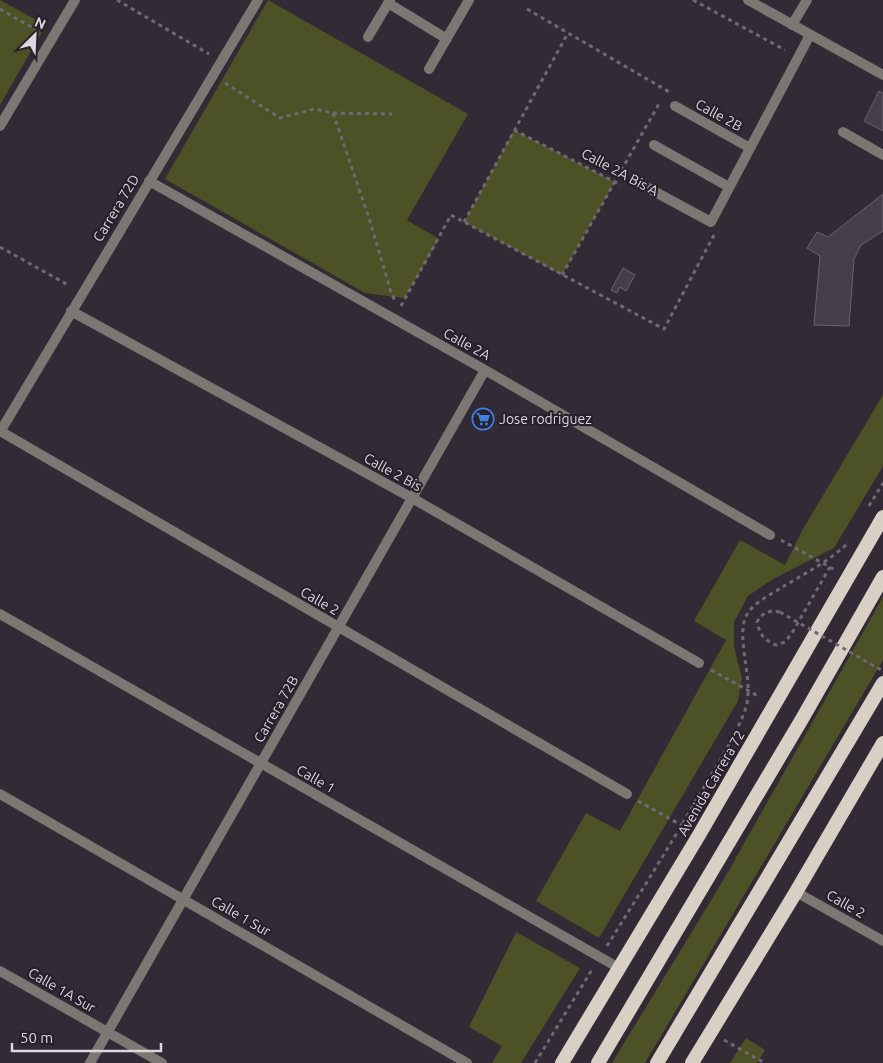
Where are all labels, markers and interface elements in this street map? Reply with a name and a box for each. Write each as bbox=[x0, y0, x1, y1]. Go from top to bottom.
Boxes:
north arrow bbox=[10, 10, 60, 60]
text: N bbox=[32, 14, 48, 33]
street label: Calle 2B bbox=[693, 96, 745, 134]
street label: Calle 2A Bis A bbox=[579, 145, 661, 199]
street label: Carrera 72D bbox=[90, 171, 142, 244]
street label: Calle 2A bbox=[441, 325, 493, 363]
supermarket icon: Jose rodriguez bbox=[471, 407, 495, 431]
place label: Jose rodriguez bbox=[499, 411, 592, 427]
street label: Calle 2 Bis bbox=[361, 450, 425, 494]
street label: Calle 2 bbox=[298, 584, 342, 618]
street label: Carrera 72B bbox=[250, 673, 302, 745]
street label: Avenida Carrera 72 bbox=[674, 727, 748, 839]
street label: Calle 1 bbox=[294, 762, 338, 796]
street label: Calle 2 bbox=[824, 887, 868, 921]
street label: Calle 1 Sur bbox=[209, 893, 274, 940]
street label: Calle 1A Sur bbox=[26, 964, 99, 1016]
scale bar bbox=[12, 1020, 161, 1052]
text: 50 m bbox=[20, 1029, 53, 1046]

